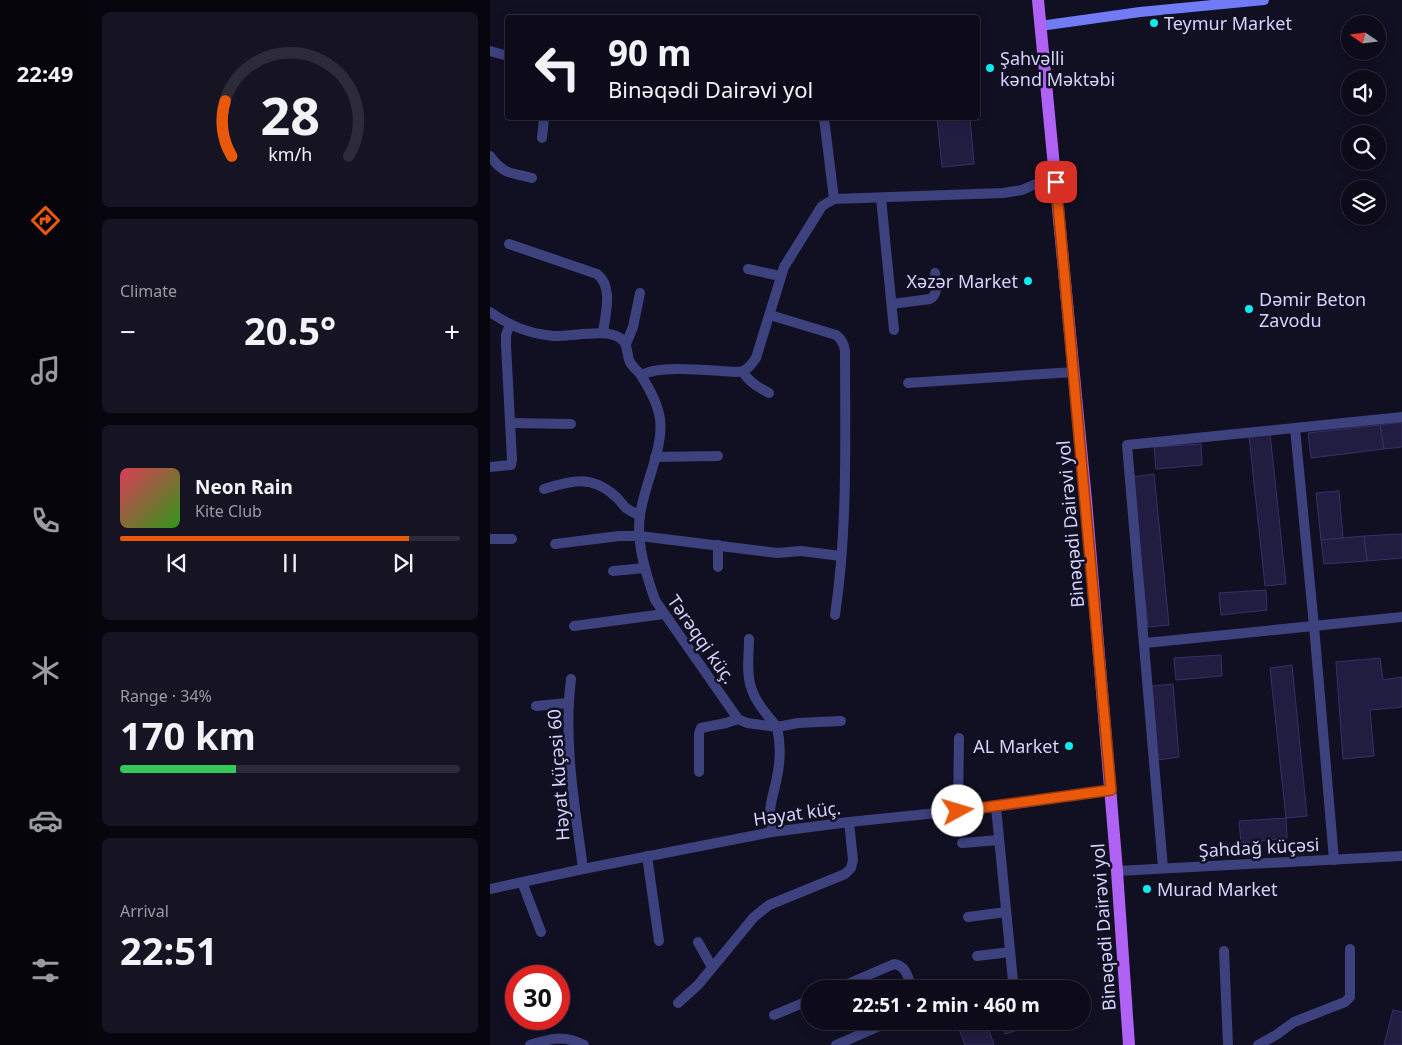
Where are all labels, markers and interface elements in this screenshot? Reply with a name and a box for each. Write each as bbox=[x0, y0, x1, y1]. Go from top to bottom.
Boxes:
place label: Teymur Market bbox=[1164, 11, 1292, 35]
north arrow bbox=[1341, 15, 1386, 60]
map controls bbox=[1341, 15, 1386, 225]
marker: Teymur Market bbox=[1148, 17, 1160, 29]
text: 90 m bbox=[608, 29, 691, 76]
icon: left bbox=[525, 35, 590, 100]
place label: Şahvəlli kənd Məktəbi bbox=[1000, 46, 1115, 91]
text: 22:49 bbox=[17, 58, 73, 88]
marker: Şahvəlli kənd Məktəbi bbox=[984, 62, 996, 74]
button: sound bbox=[1341, 70, 1386, 115]
text: Binəqədi Dairəvi yol bbox=[608, 74, 813, 104]
text: 28 bbox=[260, 79, 320, 150]
button: search bbox=[1341, 125, 1386, 170]
text: km/h bbox=[268, 142, 312, 166]
pin bbox=[1035, 161, 1077, 203]
icon: arrive bbox=[1042, 168, 1070, 196]
button: layers bbox=[1341, 180, 1386, 225]
icon: directions bbox=[28, 203, 63, 238]
place label: Xəzər Market bbox=[906, 269, 1019, 293]
marker: Xəzər Market bbox=[1022, 275, 1034, 287]
text: Climate bbox=[120, 280, 177, 302]
place label: Dəmir Beton Zavodu bbox=[1259, 287, 1366, 332]
marker: Dəmir Beton Zavodu bbox=[1243, 303, 1255, 315]
text: 20.5° bbox=[244, 304, 336, 356]
text: − bbox=[120, 312, 136, 350]
text: + bbox=[444, 312, 460, 350]
icon: music bbox=[28, 353, 63, 388]
street label: Binəqədi Dairəvi yol bbox=[1051, 439, 1089, 609]
text: Neon Rain bbox=[195, 474, 293, 500]
text: Kite Club bbox=[195, 500, 262, 522]
icon: phone bbox=[28, 503, 63, 538]
icon: previous bbox=[163, 549, 191, 577]
icon: pause bbox=[276, 549, 304, 577]
icon: next bbox=[389, 549, 417, 577]
street label: Tərəqqi küç. bbox=[663, 590, 741, 688]
icon: climate bbox=[28, 653, 63, 688]
text: Range · 34% bbox=[120, 685, 212, 707]
street label: Həyat küçəsi 60 bbox=[541, 708, 575, 842]
text: 170 km bbox=[120, 709, 256, 761]
place label: AL Market bbox=[973, 734, 1060, 758]
marker: AL Market bbox=[1063, 740, 1075, 752]
position arrow bbox=[931, 784, 983, 836]
street label: Həyat küç. bbox=[752, 795, 842, 831]
icon: car bbox=[28, 803, 63, 838]
street label: Şahdağ küçəsi bbox=[1198, 832, 1320, 862]
street label: Binəqədi Dairəvi yol bbox=[1085, 842, 1121, 1012]
place label: Murad Market bbox=[1157, 877, 1278, 901]
marker: Murad Market bbox=[1141, 883, 1153, 895]
text: Arrival bbox=[120, 900, 169, 922]
text: 22:51 bbox=[120, 924, 218, 976]
icon: filters bbox=[28, 953, 63, 988]
speed limit sign: 30 bbox=[505, 965, 570, 1030]
text: 22:51 · 2 min · 460 m bbox=[852, 992, 1040, 1018]

